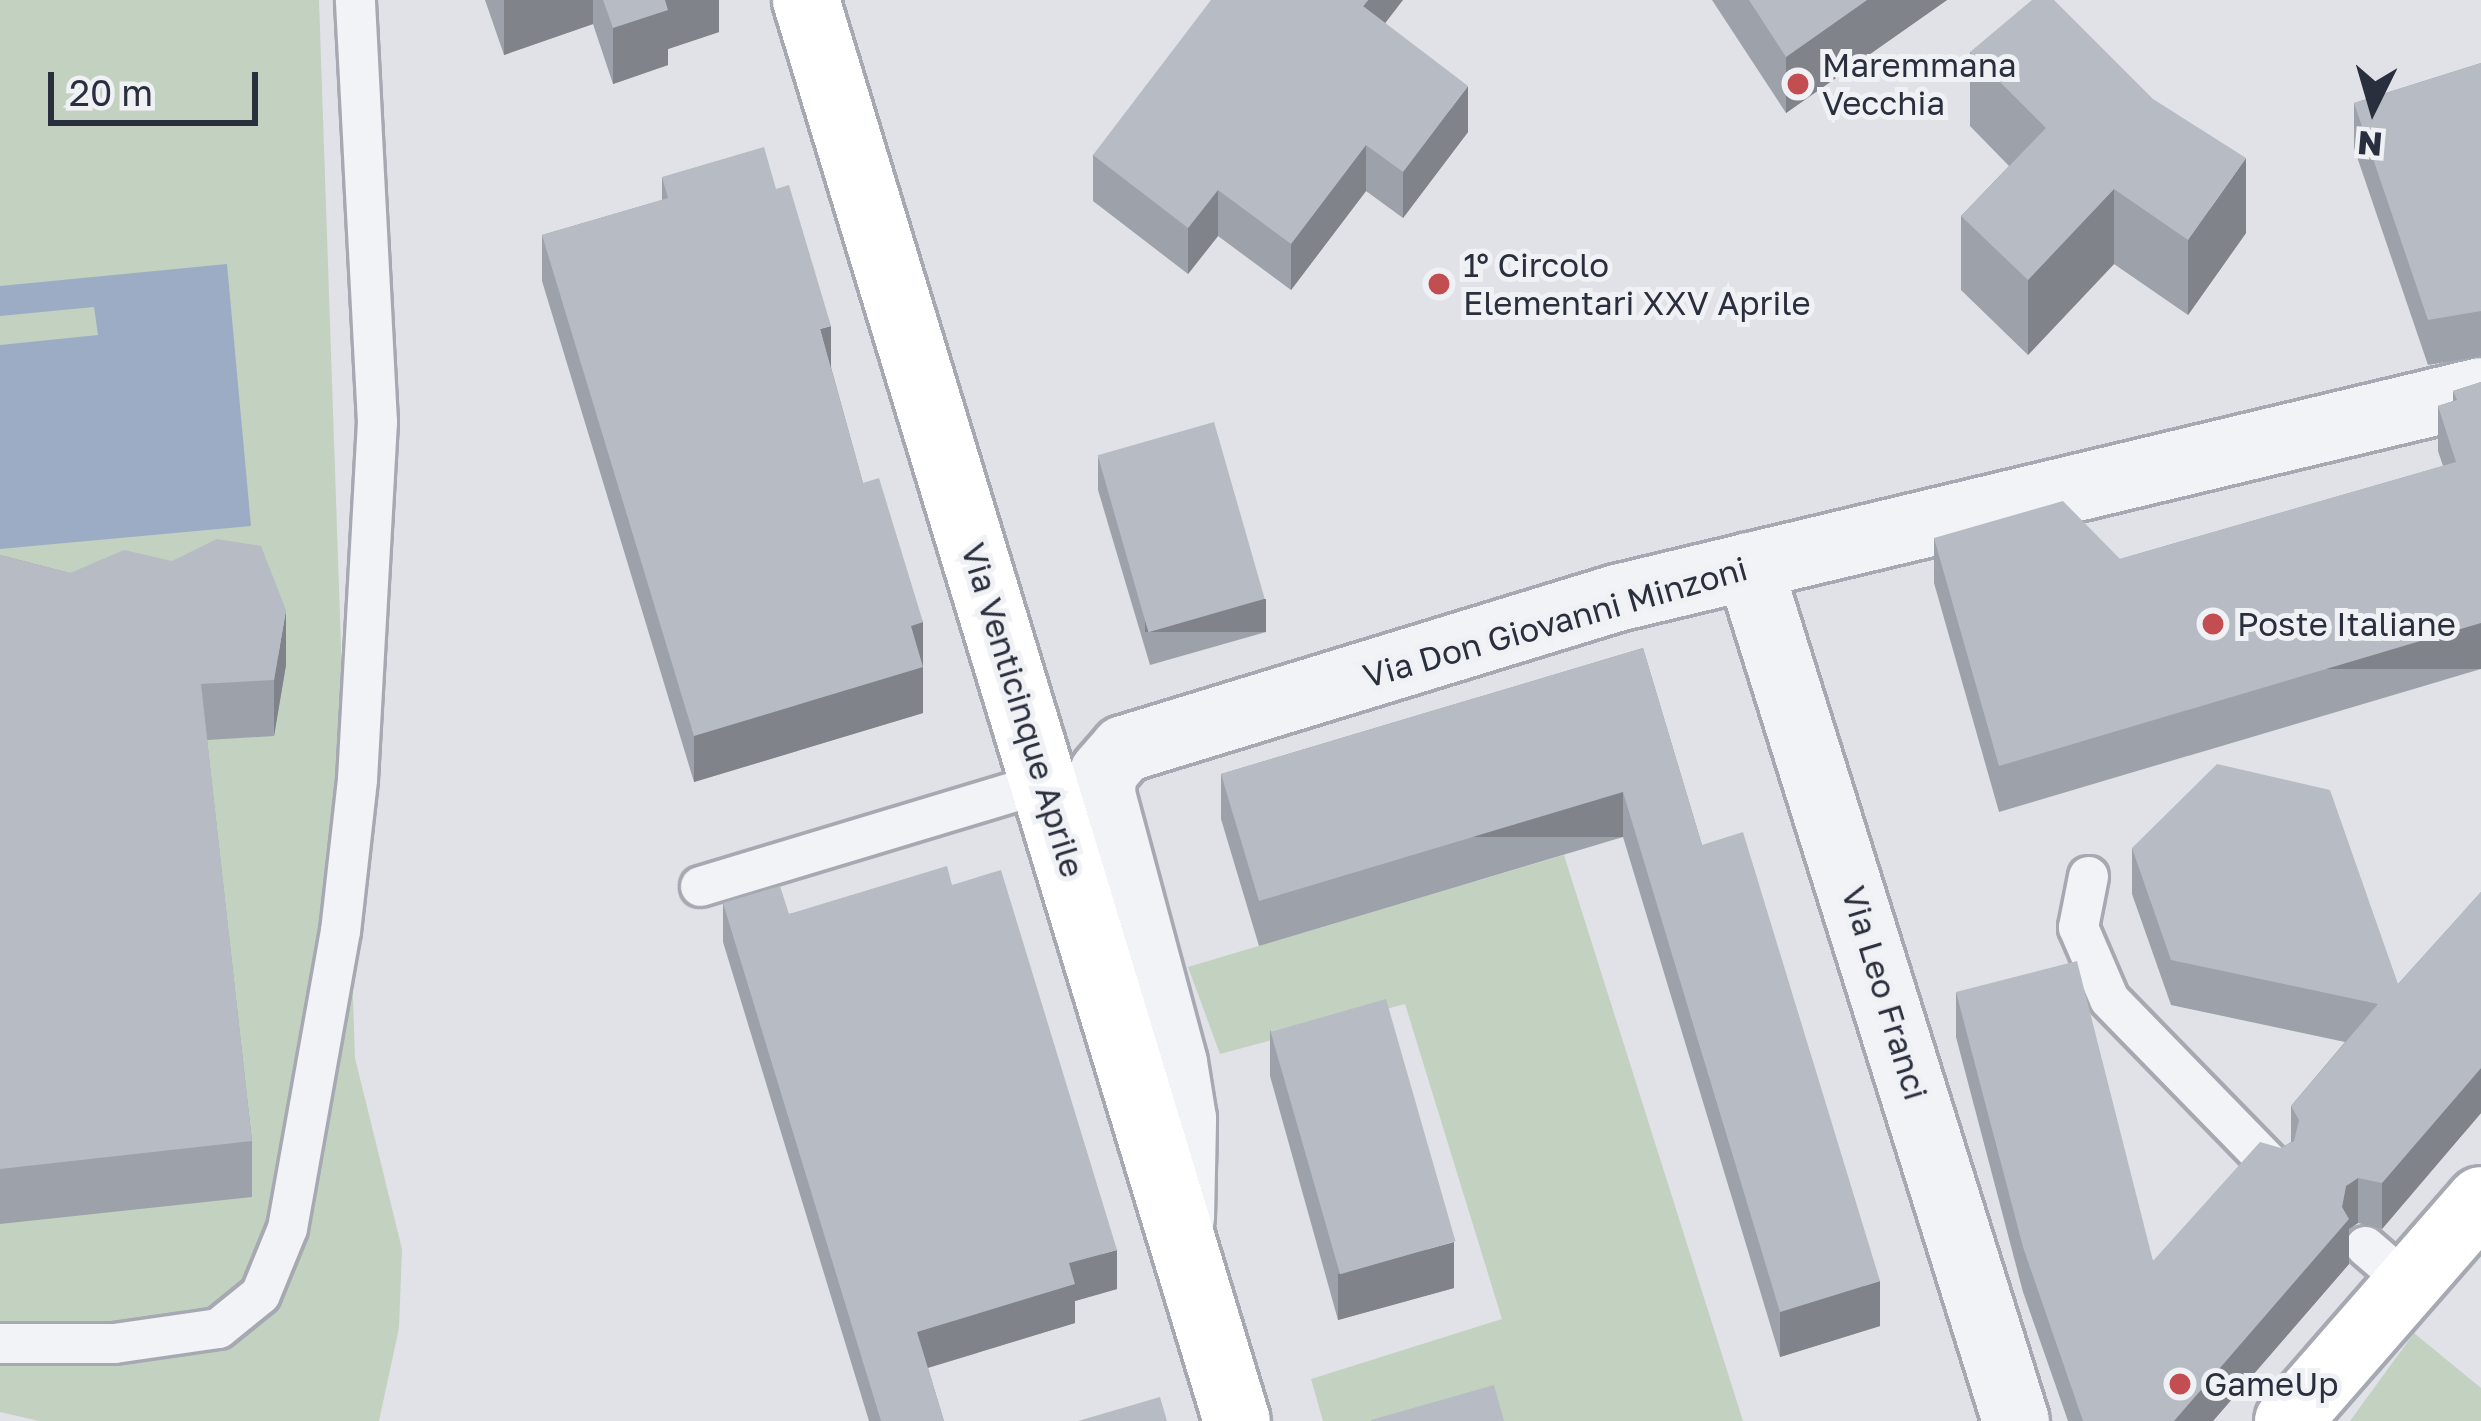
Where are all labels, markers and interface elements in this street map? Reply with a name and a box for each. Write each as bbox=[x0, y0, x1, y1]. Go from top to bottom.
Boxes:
place label: Maremmana Vecchia bbox=[1822, 45, 2017, 123]
scale bar bbox=[54, 48, 264, 122]
north arrow bbox=[2313, 48, 2433, 168]
text: 20 m bbox=[69, 71, 153, 114]
marker: Maremmana Vecchia bbox=[1785, 71, 1811, 97]
text: N bbox=[2356, 124, 2384, 165]
place label: 1° Circolo Elementari XXV Aprile bbox=[1463, 245, 1811, 323]
marker: 1° Circolo Elementari XXV Aprile bbox=[1426, 271, 1452, 297]
street label: Via Venticinque Aprile bbox=[953, 538, 1093, 882]
street label: Via Don Giovanni Minzoni bbox=[1358, 548, 1752, 696]
place label: Poste Italiane bbox=[2237, 604, 2456, 644]
marker: Poste Italiane bbox=[2200, 611, 2226, 637]
street label: Via Leo Franci bbox=[1834, 881, 1936, 1105]
place label: GameUp bbox=[2204, 1364, 2339, 1404]
marker: GameUp bbox=[2167, 1371, 2193, 1397]

